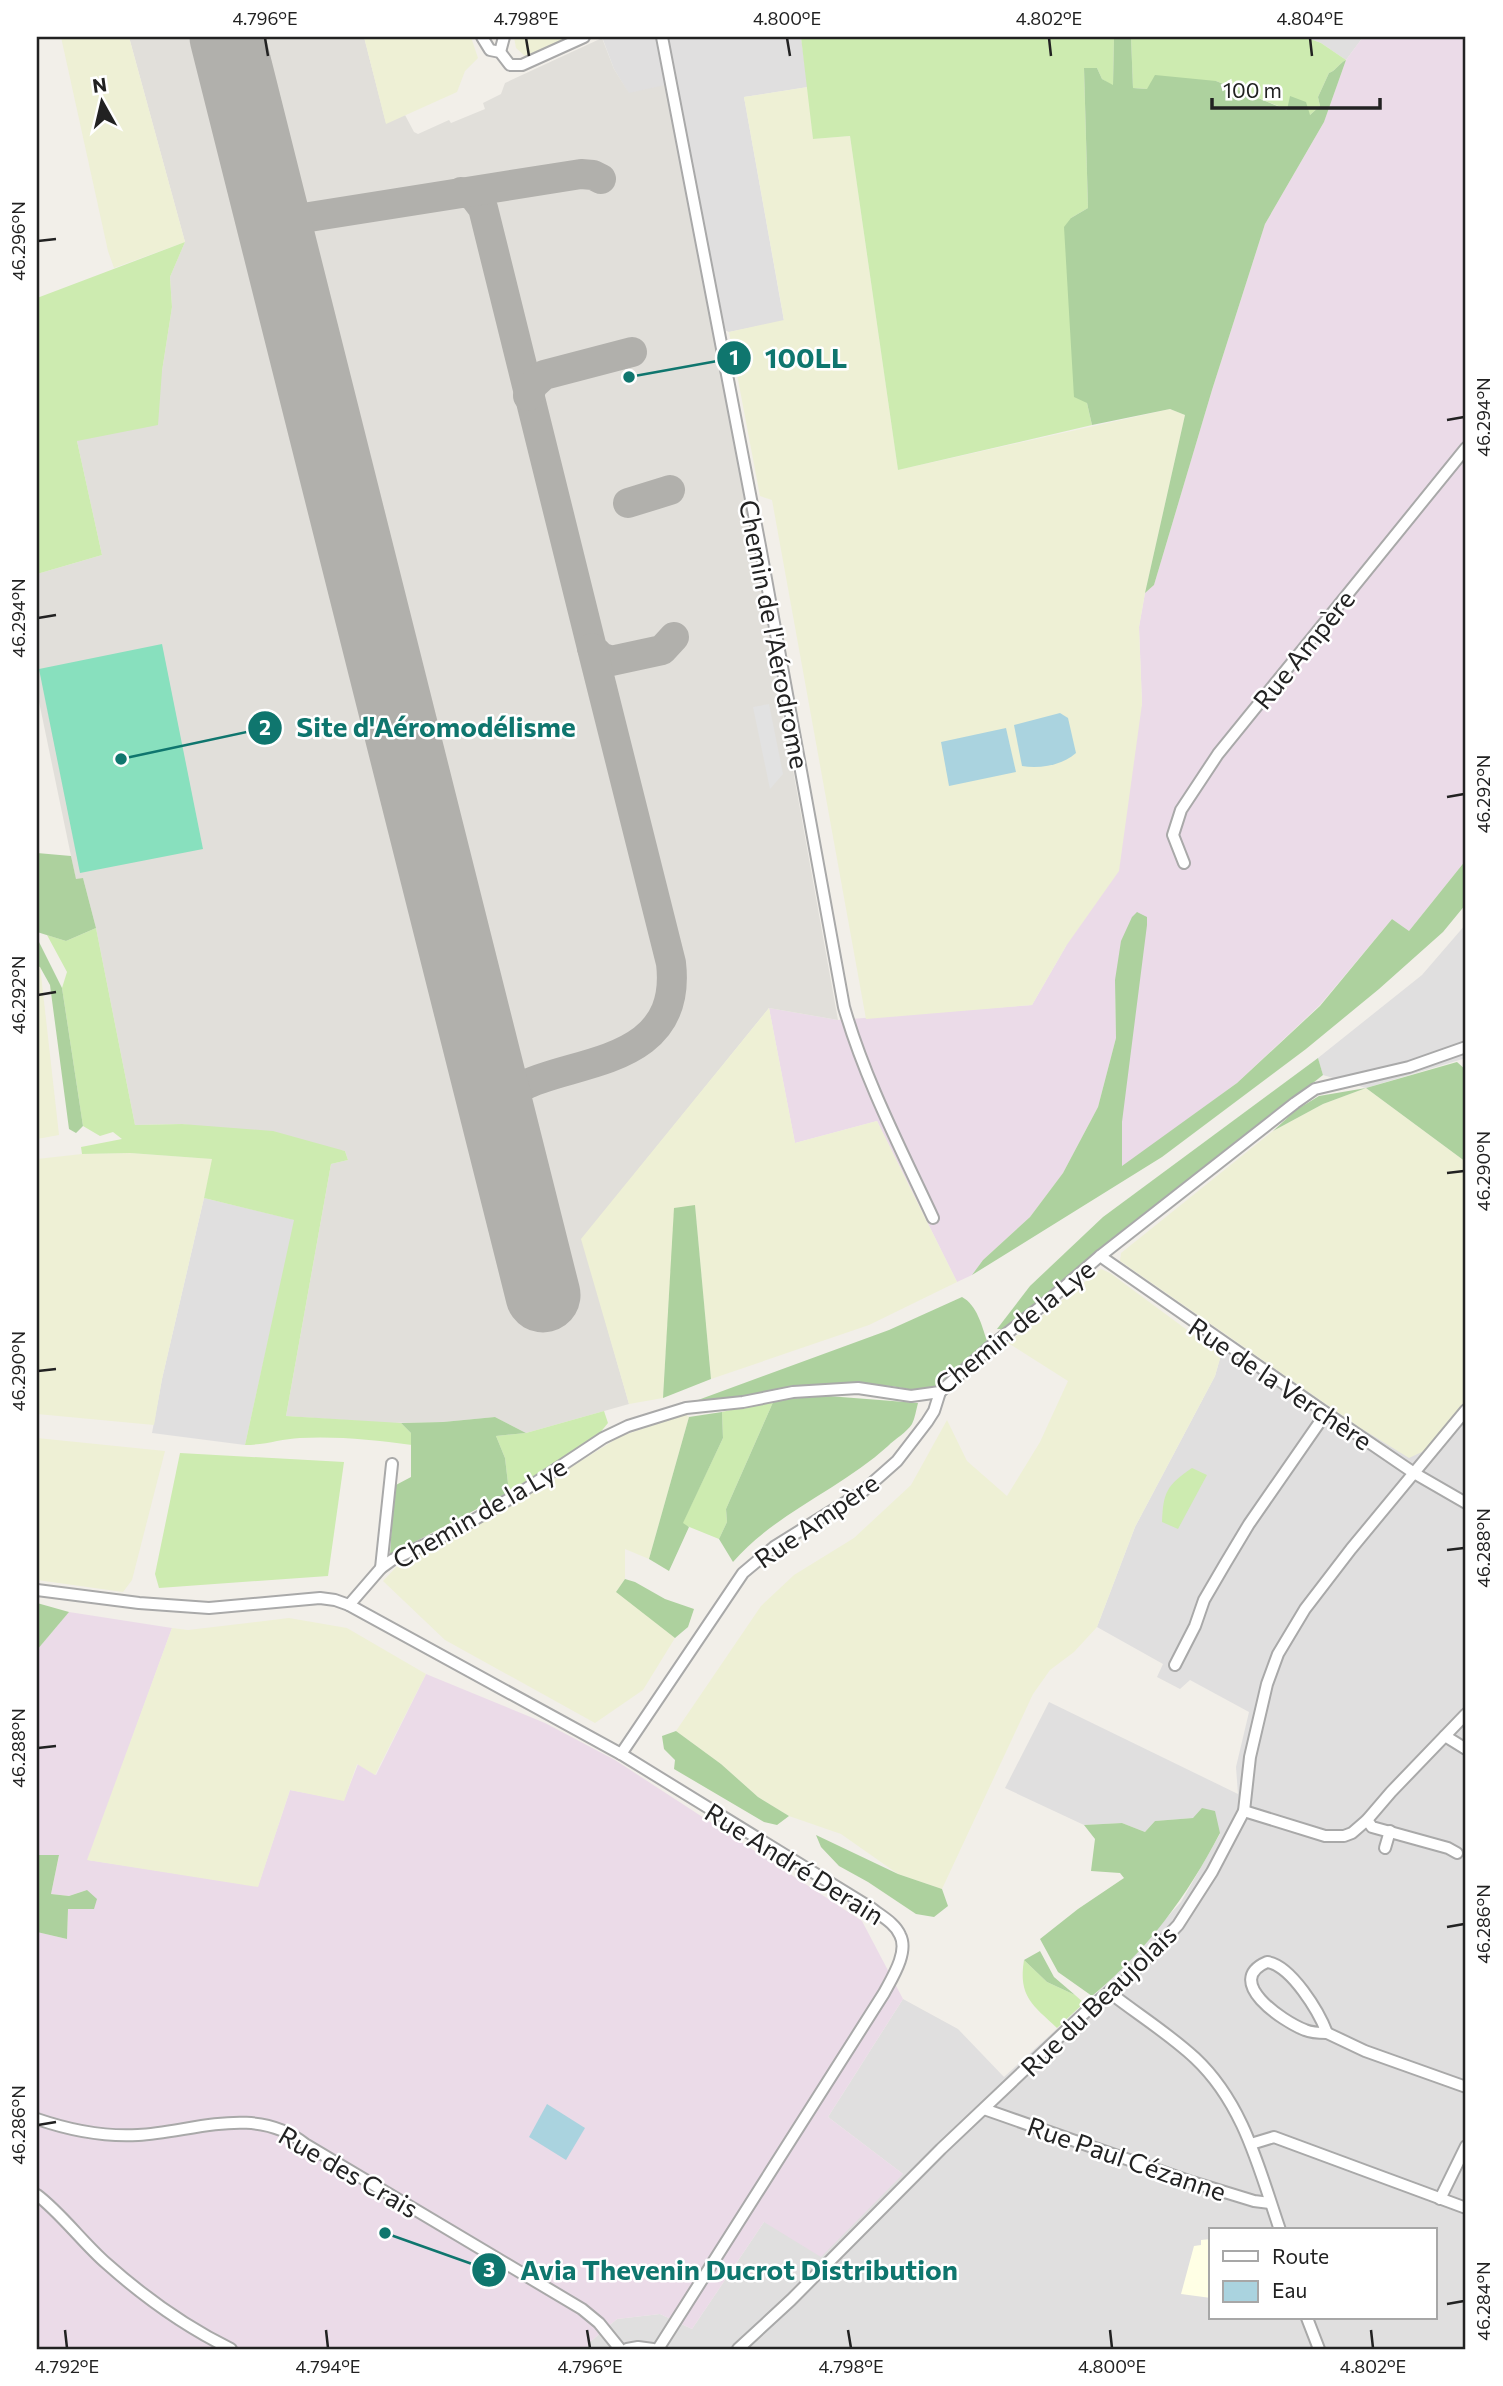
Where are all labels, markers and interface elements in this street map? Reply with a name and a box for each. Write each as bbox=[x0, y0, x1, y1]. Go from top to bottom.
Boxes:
text: 4.796°E bbox=[232, 7, 298, 29]
text: 4.798°E bbox=[493, 7, 559, 29]
text: 4.800°E bbox=[753, 7, 821, 29]
text: 4.802°E bbox=[1016, 7, 1082, 29]
text: 4.804°E bbox=[1276, 7, 1344, 29]
north arrow bbox=[66, 66, 136, 136]
scale bar bbox=[1212, 66, 1380, 110]
text: N bbox=[91, 72, 108, 97]
text: 100 m bbox=[1223, 77, 1282, 102]
text: 46.296°N bbox=[7, 201, 29, 281]
callout: 100LL bbox=[716, 333, 862, 382]
text: 100LL bbox=[765, 340, 847, 374]
text: 1 bbox=[729, 344, 739, 369]
text: 46.294°N bbox=[1472, 377, 1494, 457]
street label: Chemin de l'Aérodrome bbox=[734, 497, 816, 771]
text: 46.294°N bbox=[7, 578, 29, 658]
street label: Rue Ampère bbox=[1246, 583, 1360, 715]
callout: Site d'Aéromodélisme bbox=[248, 703, 590, 752]
text: Site d'Aéromodélisme bbox=[296, 709, 576, 743]
text: 2 bbox=[259, 714, 271, 739]
text: 46.292°N bbox=[1472, 755, 1494, 833]
text: 46.292°N bbox=[7, 956, 29, 1034]
text: 46.290°N bbox=[1472, 1131, 1494, 1211]
street label: Chemin de la Lye bbox=[928, 1252, 1100, 1400]
street label: Rue de la Verchère bbox=[1184, 1310, 1378, 1456]
text: 46.290°N bbox=[7, 1331, 29, 1411]
street label: Chemin de la Lye bbox=[387, 1450, 571, 1574]
street label: Rue Ampère bbox=[748, 1466, 884, 1574]
text: 46.288°N bbox=[1472, 1508, 1494, 1588]
text: 46.288°N bbox=[7, 1708, 29, 1788]
street label: Rue André Derain bbox=[700, 1795, 890, 1931]
text: 46.286°N bbox=[1472, 1884, 1494, 1964]
street label: Rue du Beaujolais bbox=[1014, 1918, 1182, 2082]
text: 46.286°N bbox=[7, 2085, 29, 2165]
street label: Rue Paul Cézanne bbox=[1024, 2109, 1230, 2207]
street label: Rue des Crais bbox=[274, 2119, 424, 2223]
legend bbox=[1209, 2228, 1436, 2320]
text: Route bbox=[1272, 2243, 1329, 2268]
callout: Avia Thevenin Ducrot Distribution bbox=[471, 2246, 972, 2295]
text: Avia Thevenin Ducrot Distribution bbox=[520, 2252, 958, 2286]
text: 3 bbox=[483, 2256, 495, 2281]
text: 46.284°N bbox=[1472, 2261, 1494, 2341]
text: Eau bbox=[1272, 2277, 1307, 2302]
text: 4.792°E bbox=[35, 2355, 99, 2377]
text: 4.794°E bbox=[295, 2355, 361, 2377]
text: 4.796°E bbox=[557, 2355, 623, 2377]
text: 4.798°E bbox=[818, 2355, 884, 2377]
text: 4.800°E bbox=[1078, 2355, 1146, 2377]
text: 4.802°E bbox=[1340, 2355, 1406, 2377]

